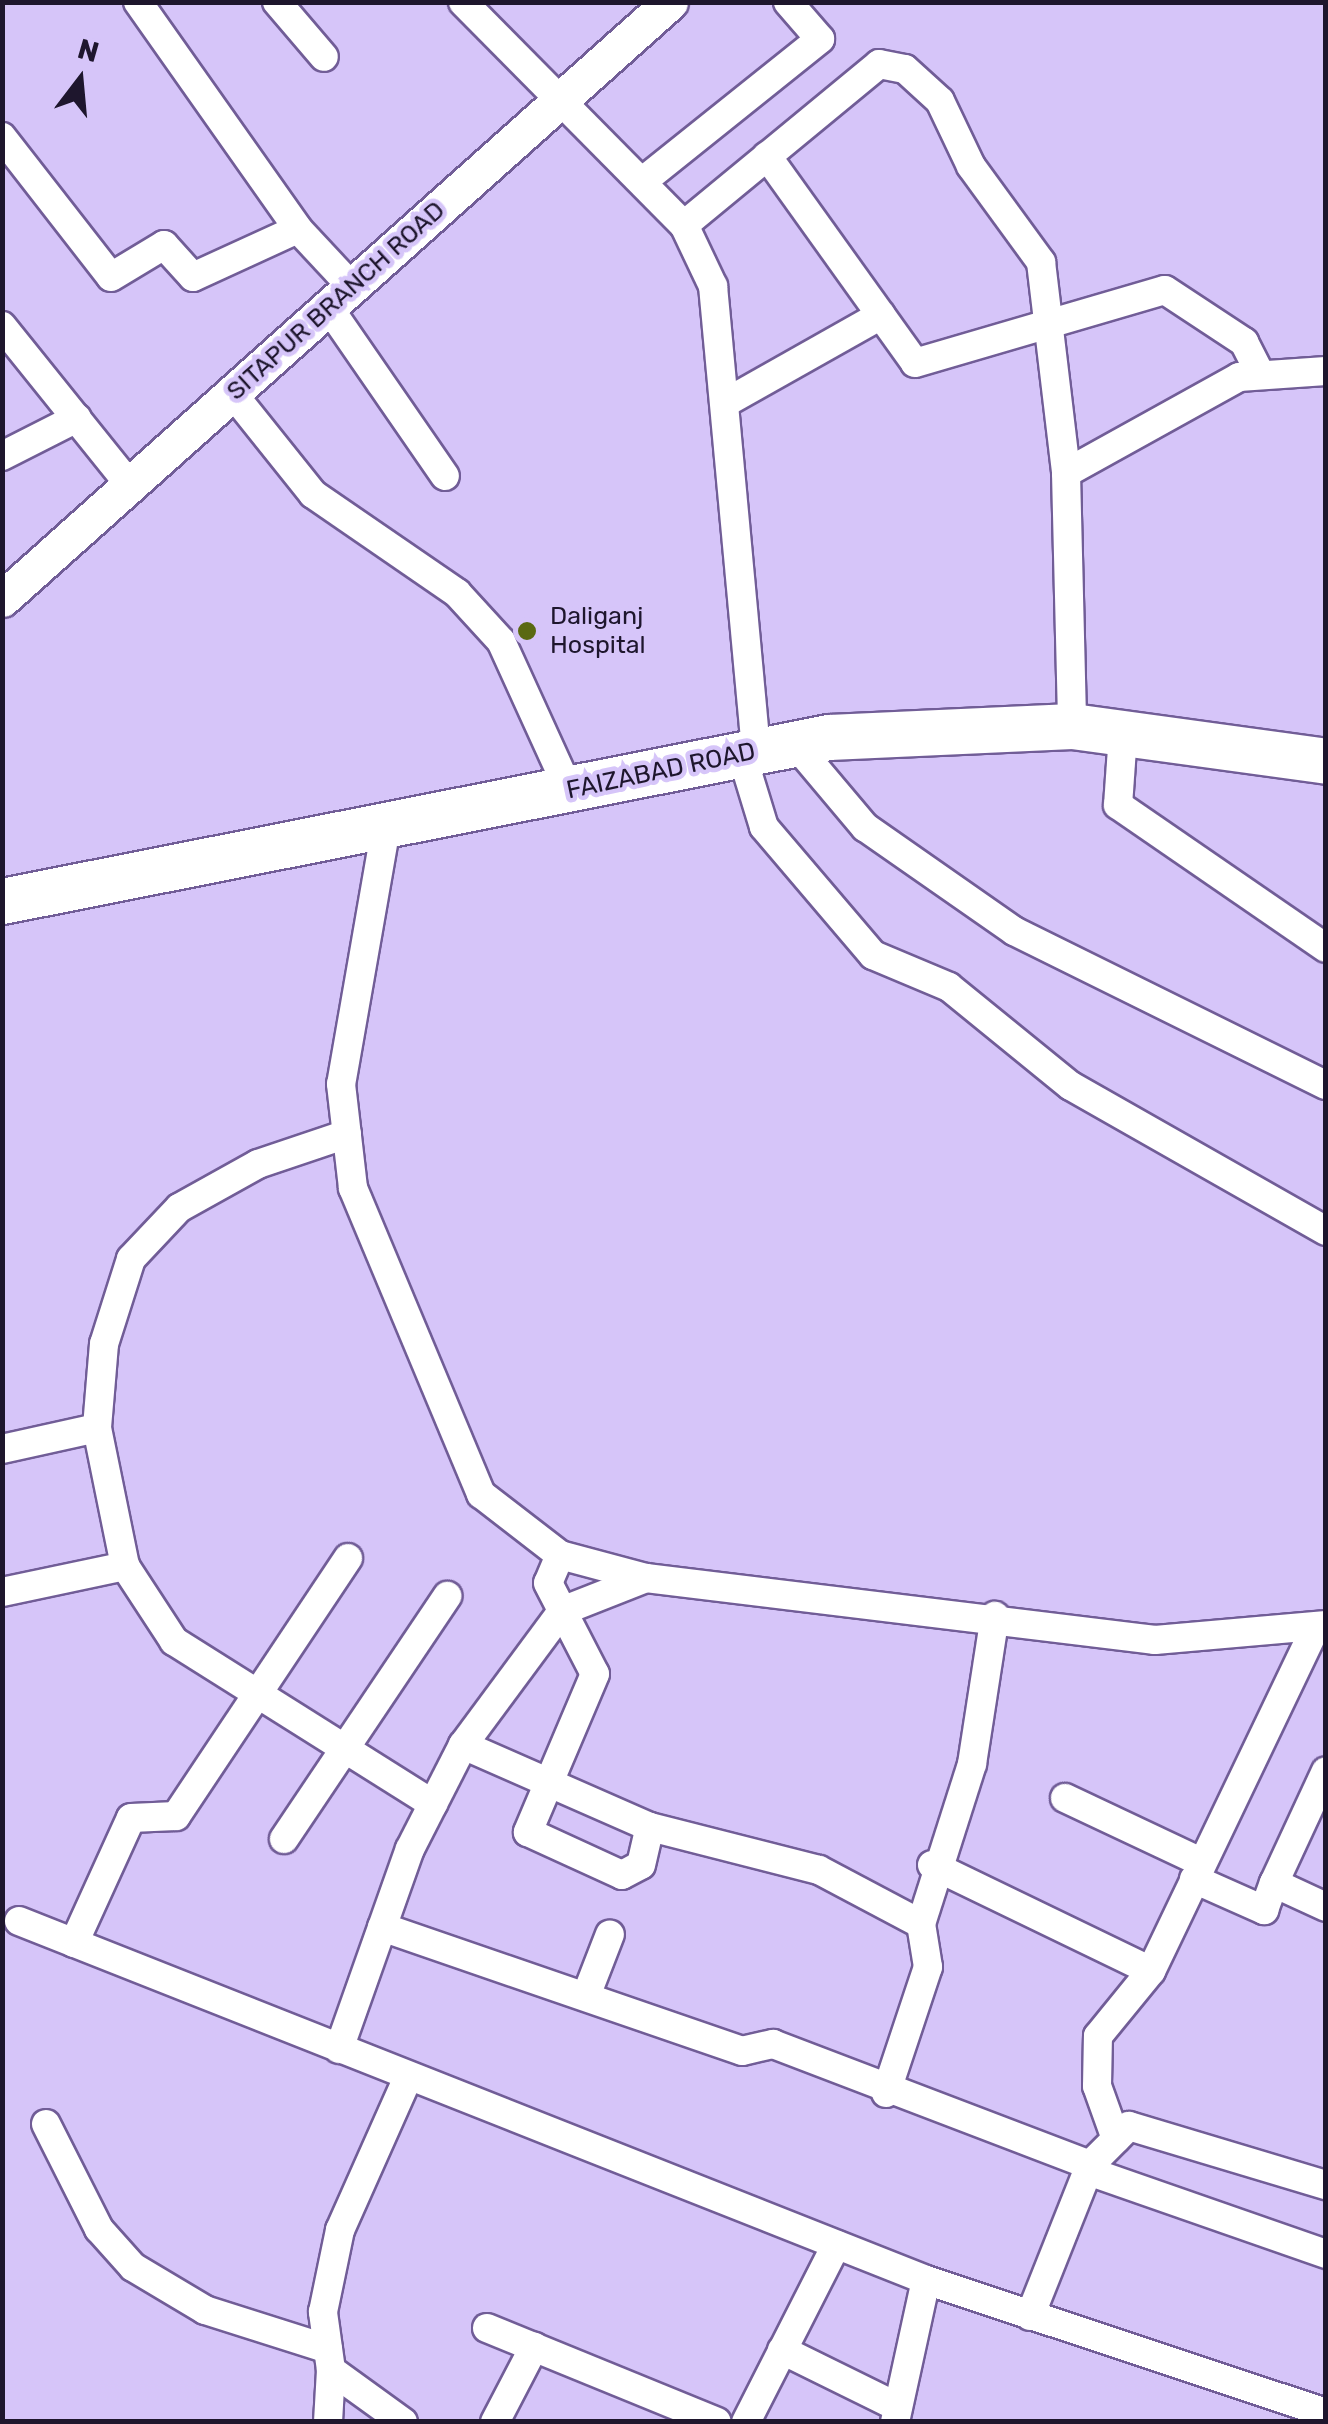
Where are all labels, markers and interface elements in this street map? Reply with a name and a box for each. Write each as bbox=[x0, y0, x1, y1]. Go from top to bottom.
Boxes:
north arrow bbox=[30, 30, 130, 130]
text: N bbox=[74, 32, 103, 69]
street label: SITAPUR BRANCH ROAD bbox=[221, 195, 451, 407]
place label: Daliganj Hospital bbox=[550, 602, 646, 661]
marker: Daliganj Hospital bbox=[514, 618, 540, 644]
street label: FAIZABAD ROAD bbox=[564, 736, 758, 806]

